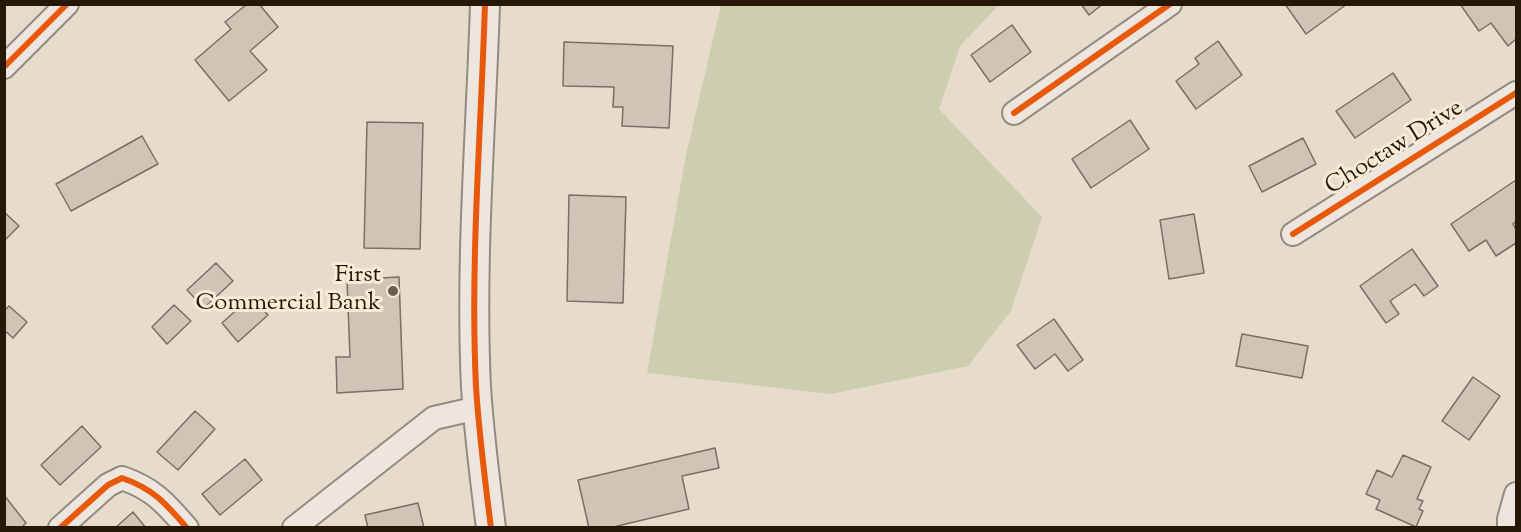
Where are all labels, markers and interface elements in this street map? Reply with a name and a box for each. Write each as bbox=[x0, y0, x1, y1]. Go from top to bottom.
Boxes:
street label: Choctaw Drive bbox=[1321, 95, 1469, 203]
place label: First Commercial Bank bbox=[196, 263, 381, 319]
marker: First Commercial Bank bbox=[386, 284, 400, 298]

